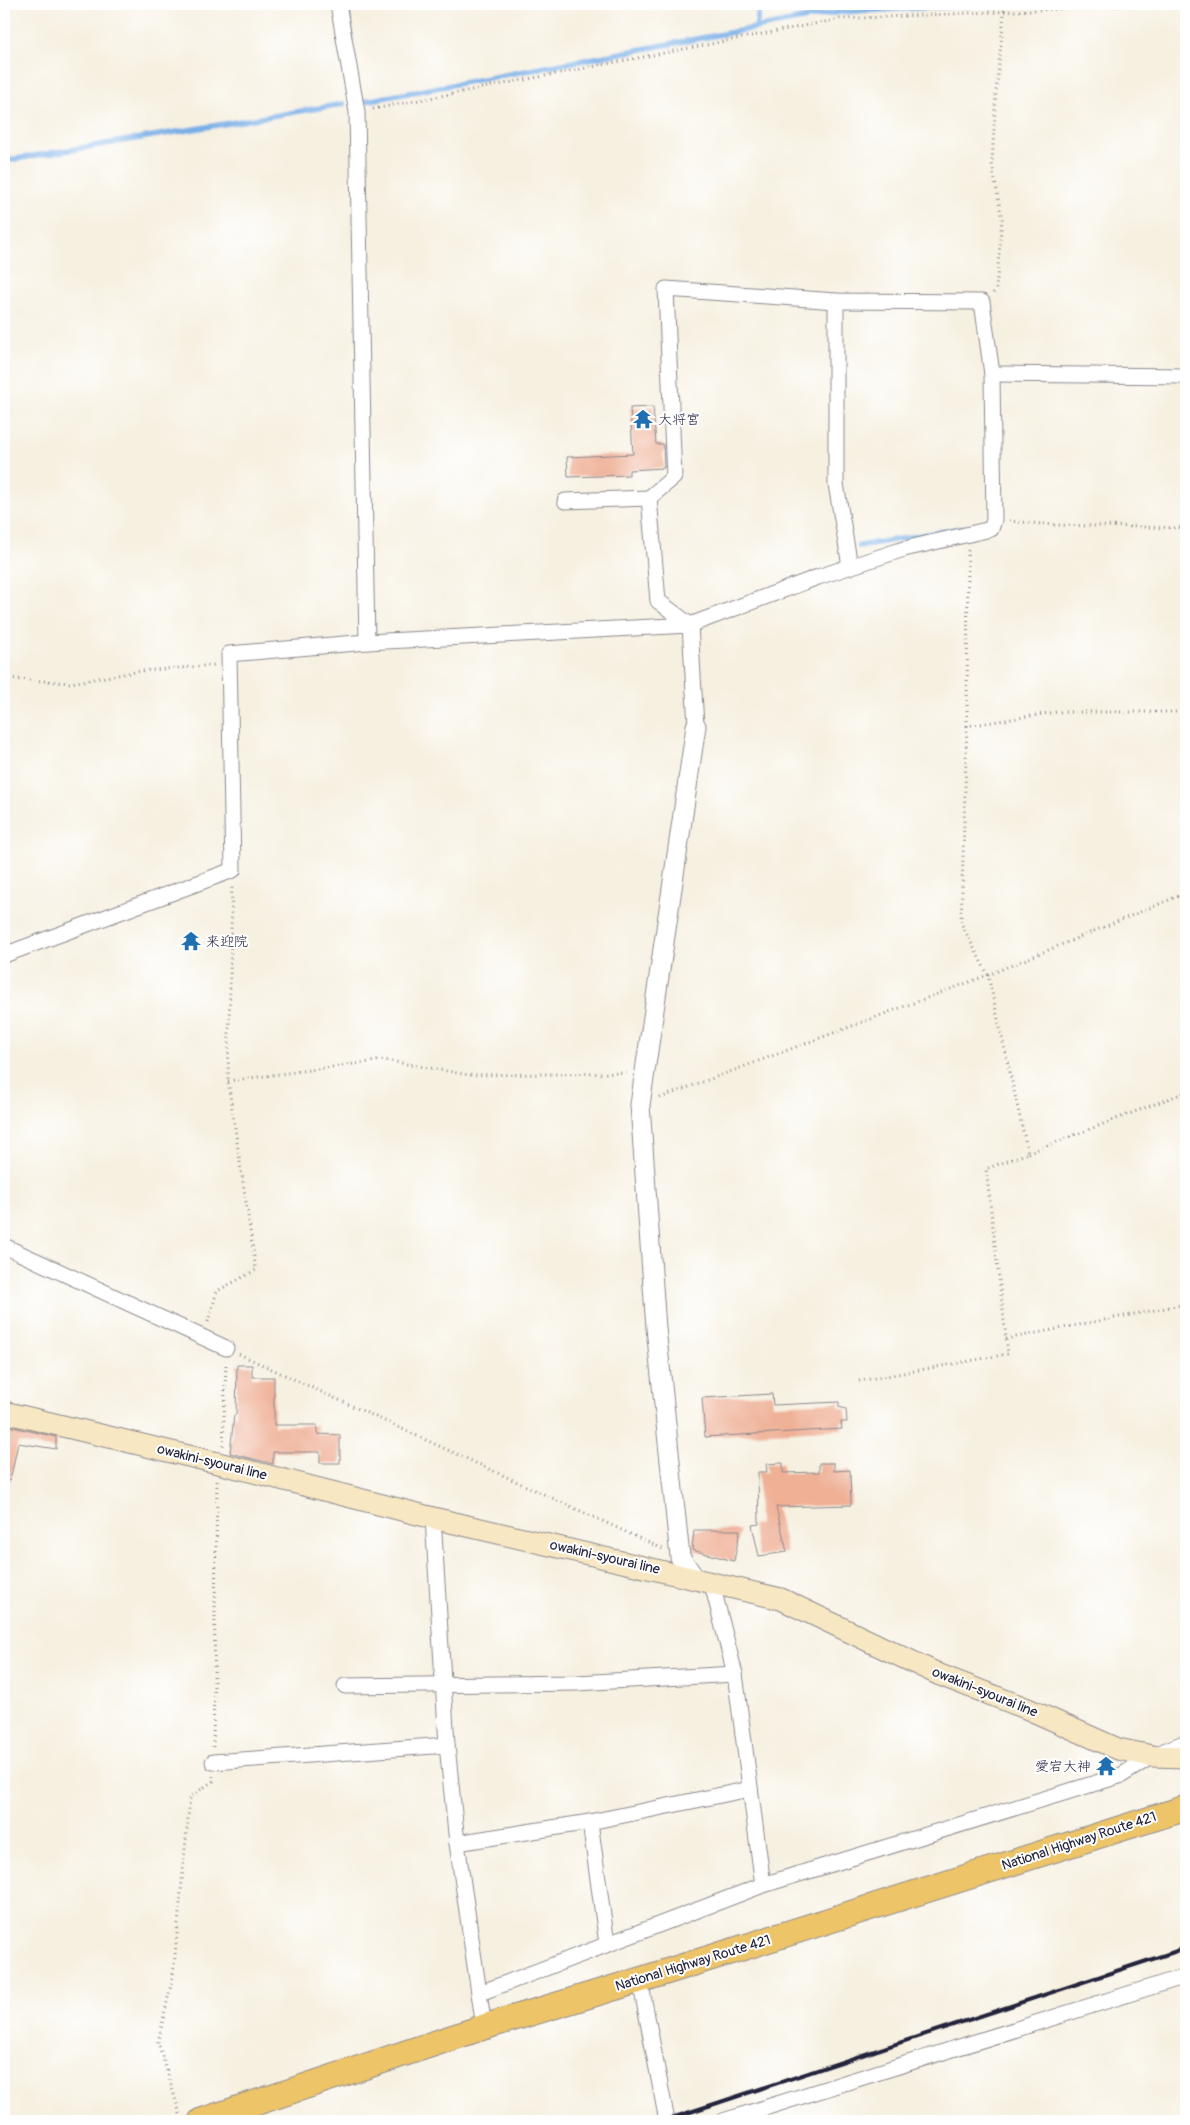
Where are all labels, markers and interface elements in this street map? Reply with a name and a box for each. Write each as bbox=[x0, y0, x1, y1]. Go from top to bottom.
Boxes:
temple icon: 大将宮 bbox=[632, 408, 654, 430]
place label: 大将宮 bbox=[658, 411, 700, 428]
temple icon: 来迎院 bbox=[180, 930, 202, 952]
place label: 来迎院 bbox=[206, 933, 248, 950]
street label: owakini-syourai line bbox=[155, 1440, 269, 1484]
street label: owakini-syourai line bbox=[548, 1536, 662, 1578]
street label: owakini-syourai line bbox=[930, 1663, 1040, 1721]
temple icon: 愛宕大神 bbox=[1095, 1755, 1117, 1777]
place label: 愛宕大神 bbox=[1035, 1758, 1091, 1775]
street label: National Highway Route 421 bbox=[1000, 1808, 1158, 1874]
street label: National Highway Route 421 bbox=[613, 1931, 773, 1995]

